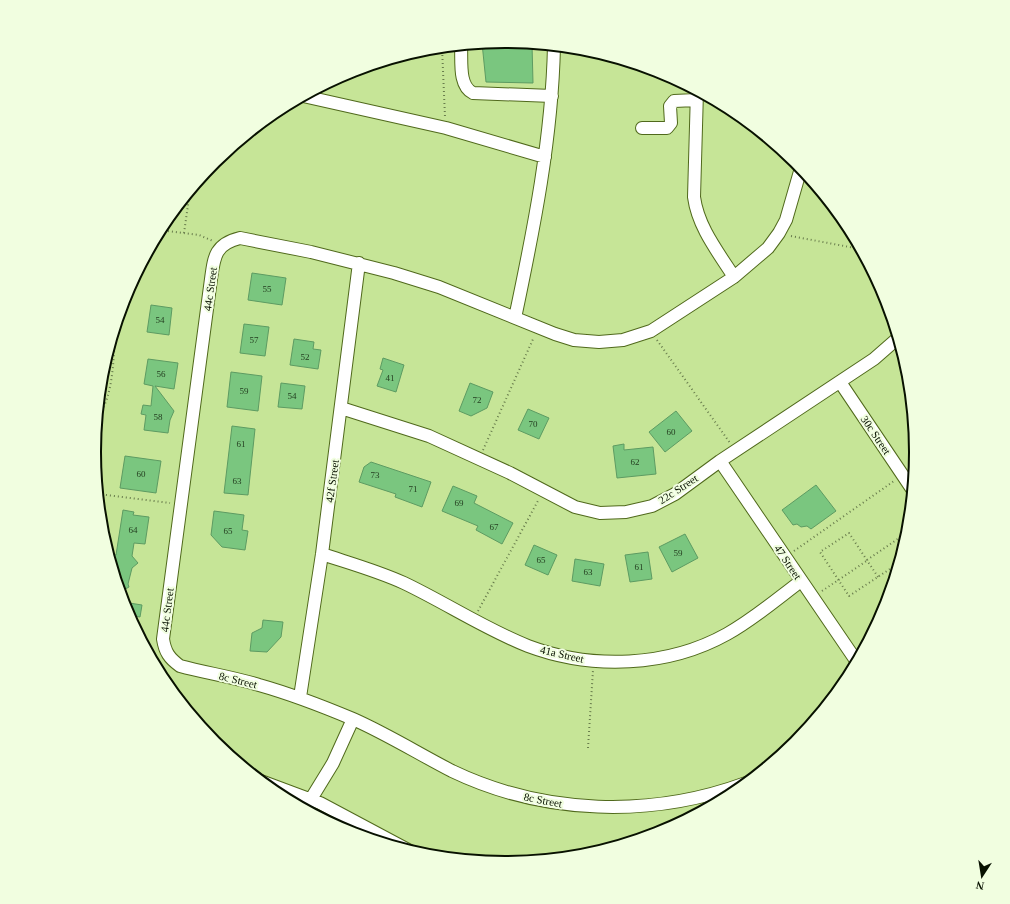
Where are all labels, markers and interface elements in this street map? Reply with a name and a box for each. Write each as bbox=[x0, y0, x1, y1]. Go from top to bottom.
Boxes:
street label: 44c Street bbox=[201, 266, 219, 312]
house number: 55 bbox=[263, 284, 272, 294]
house number: 54 bbox=[156, 315, 165, 325]
house number: 57 bbox=[250, 335, 259, 345]
house number: 52 bbox=[301, 352, 310, 362]
house number: 56 bbox=[157, 369, 166, 379]
house number: 41 bbox=[386, 373, 395, 383]
house number: 59 bbox=[240, 386, 249, 396]
house number: 54 bbox=[288, 391, 297, 401]
house number: 72 bbox=[473, 395, 482, 405]
house number: 58 bbox=[154, 412, 163, 422]
street label: 30c Street bbox=[859, 413, 893, 457]
house number: 70 bbox=[529, 419, 538, 429]
house number: 60 bbox=[667, 427, 676, 437]
house number: 61 bbox=[237, 439, 246, 449]
house number: 62 bbox=[631, 457, 640, 467]
street label: 42f Street bbox=[323, 459, 341, 503]
house number: 60 bbox=[137, 469, 146, 479]
house number: 73 bbox=[371, 470, 380, 480]
street label: 22c Street bbox=[656, 472, 700, 506]
house number: 63 bbox=[233, 476, 242, 486]
house number: 71 bbox=[409, 484, 418, 494]
house number: 69 bbox=[455, 498, 464, 508]
house number: 67 bbox=[490, 522, 499, 532]
house number: 64 bbox=[129, 525, 138, 535]
house number: 65 bbox=[224, 526, 233, 536]
street label: 47 Street bbox=[772, 542, 804, 582]
house number: 59 bbox=[674, 548, 683, 558]
house number: 65 bbox=[537, 555, 546, 565]
house number: 61 bbox=[635, 562, 644, 572]
house number: 63 bbox=[584, 567, 593, 577]
street label: 44c Street bbox=[158, 587, 176, 633]
street label: 41a Street bbox=[539, 643, 585, 665]
street label: 8c Street bbox=[218, 669, 258, 691]
street label: 8c Street bbox=[523, 790, 563, 810]
north arrow bbox=[962, 856, 1002, 896]
text: N bbox=[975, 879, 985, 892]

